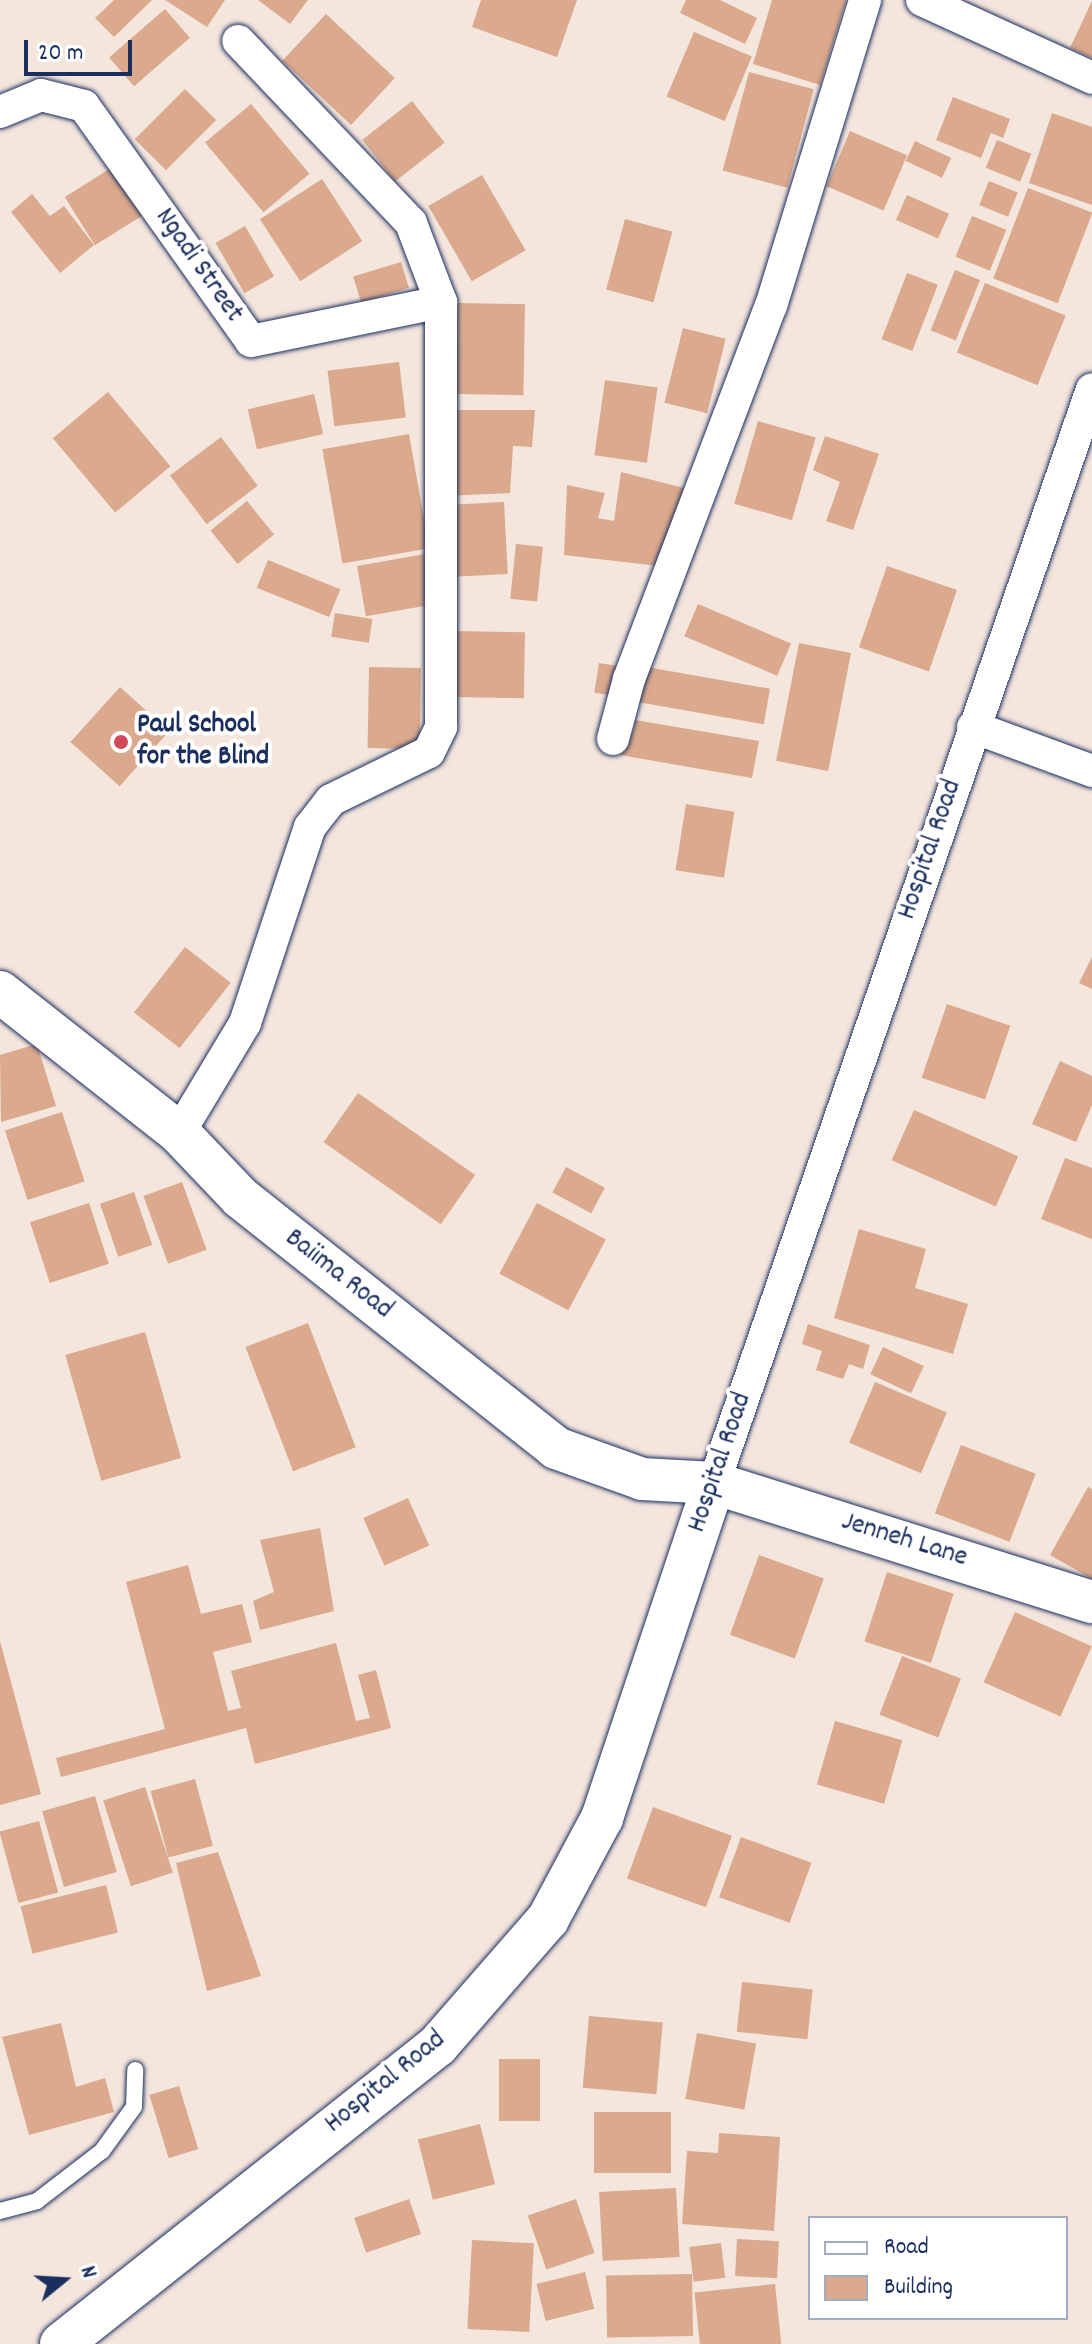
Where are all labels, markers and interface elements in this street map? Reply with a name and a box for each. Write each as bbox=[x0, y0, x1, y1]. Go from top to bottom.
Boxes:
scale bar bbox=[28, 24, 136, 74]
text: 20 m bbox=[38, 37, 84, 71]
street label: Ngadi Street bbox=[146, 202, 250, 330]
place label: Paul School for the Blind bbox=[137, 709, 269, 775]
marker: Paul School for the Blind bbox=[112, 733, 130, 751]
street label: Hospital Road bbox=[891, 776, 971, 924]
street label: Baiima Road bbox=[277, 1222, 399, 1328]
street label: Hospital Road bbox=[681, 1389, 761, 1537]
street label: Jenneh Lane bbox=[837, 1506, 971, 1576]
street label: Hospital Road bbox=[319, 2024, 453, 2142]
legend bbox=[808, 2216, 1068, 2320]
text: Road bbox=[884, 2231, 929, 2265]
north arrow bbox=[24, 2240, 104, 2320]
text: N bbox=[71, 2262, 104, 2282]
text: Building bbox=[884, 2271, 953, 2305]

